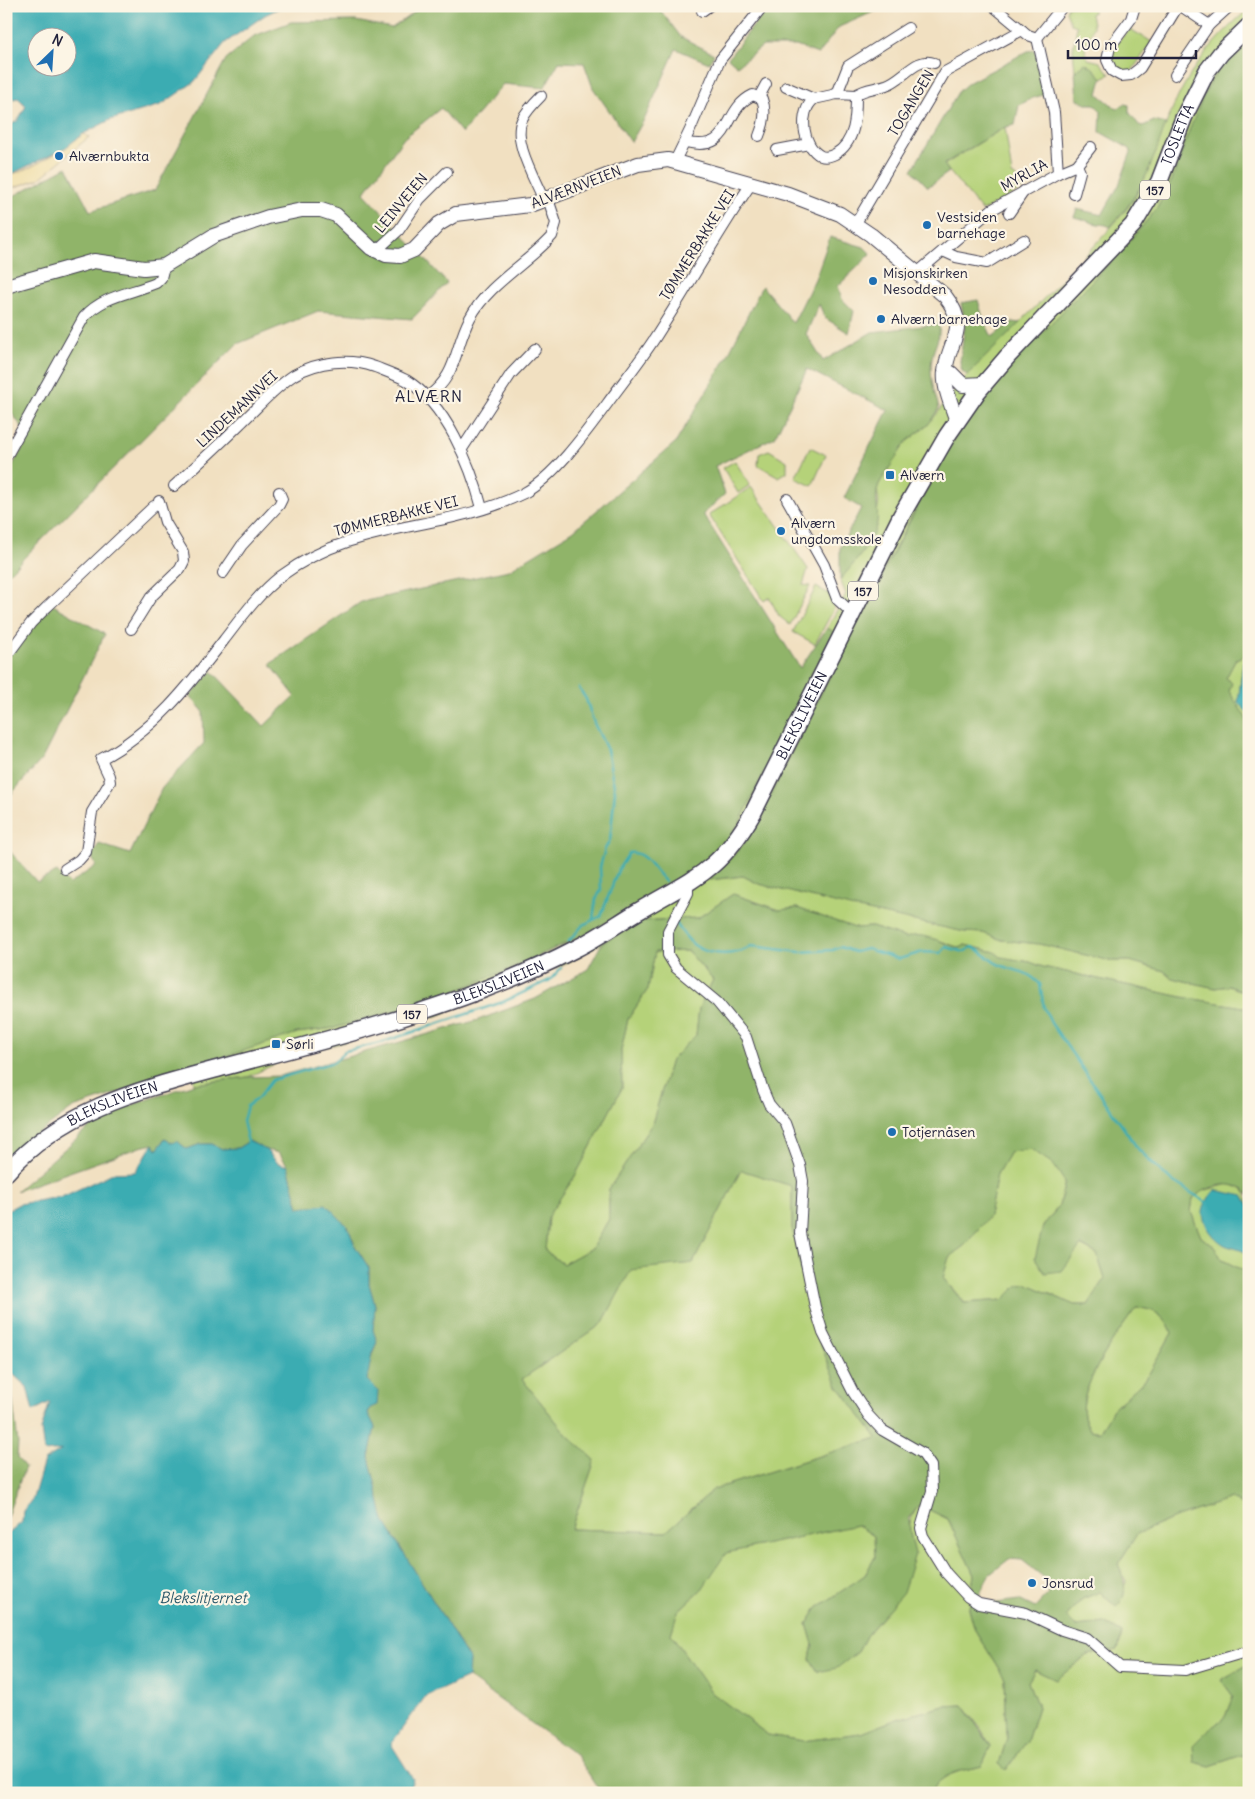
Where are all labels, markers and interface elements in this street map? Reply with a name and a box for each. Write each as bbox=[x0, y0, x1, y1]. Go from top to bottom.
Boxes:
north arrow bbox=[28, 28, 78, 78]
scale bar bbox=[1068, 28, 1195, 60]
text: N bbox=[49, 30, 66, 50]
text: 100 m bbox=[1075, 35, 1117, 54]
street label: TOGANGEN bbox=[884, 66, 938, 140]
street label: TOSLETTA bbox=[1157, 101, 1198, 168]
place label: Alværnbukta bbox=[69, 147, 149, 165]
marker: Alværnbukta bbox=[53, 150, 65, 162]
street label: MYRLIA bbox=[997, 155, 1051, 195]
street label: ALVÆRNVEIEN bbox=[528, 162, 624, 212]
street label: LEINVEIEN bbox=[371, 169, 431, 237]
road number: 157 bbox=[1140, 180, 1170, 200]
street label: TØMMERBAKKE VEI bbox=[656, 186, 738, 304]
place label: Vestsiden barnehage bbox=[937, 208, 1005, 242]
marker: Vestsiden barnehage bbox=[921, 219, 933, 231]
place label: Misjonskirken Nesodden bbox=[883, 264, 968, 298]
marker: Misjonskirken Nesodden bbox=[867, 275, 879, 287]
place label: Alværn barnehage bbox=[891, 310, 1007, 328]
marker: Alværn barnehage bbox=[875, 313, 887, 325]
street label: LINDEMANNVEI bbox=[193, 367, 281, 451]
district label: ALVÆRN bbox=[395, 386, 463, 406]
place label: Alværn bbox=[900, 466, 944, 484]
marker: Alværn bbox=[884, 469, 896, 481]
street label: TØMMERBAKKE VEI bbox=[332, 492, 460, 540]
place label: Alværn ungdomsskole bbox=[791, 514, 882, 548]
marker: Alværn ungdomsskole bbox=[775, 525, 787, 537]
road number: 157 bbox=[848, 582, 878, 600]
street label: BLEKSLIVEIEN bbox=[772, 668, 831, 762]
street label: BLEKSLIVEIEN bbox=[451, 956, 547, 1009]
road number: 157 bbox=[397, 1004, 427, 1024]
place label: Sørli bbox=[286, 1035, 314, 1053]
marker: Sørli bbox=[270, 1038, 282, 1050]
street label: BLEKSLIVEIEN bbox=[64, 1077, 160, 1130]
place label: Totjernåsen bbox=[902, 1123, 975, 1141]
marker: Totjernåsen bbox=[886, 1126, 898, 1138]
place label: Jonsrud bbox=[1042, 1574, 1094, 1592]
marker: Jonsrud bbox=[1026, 1577, 1038, 1589]
water label: Blekslitjernet bbox=[160, 1588, 248, 1607]

